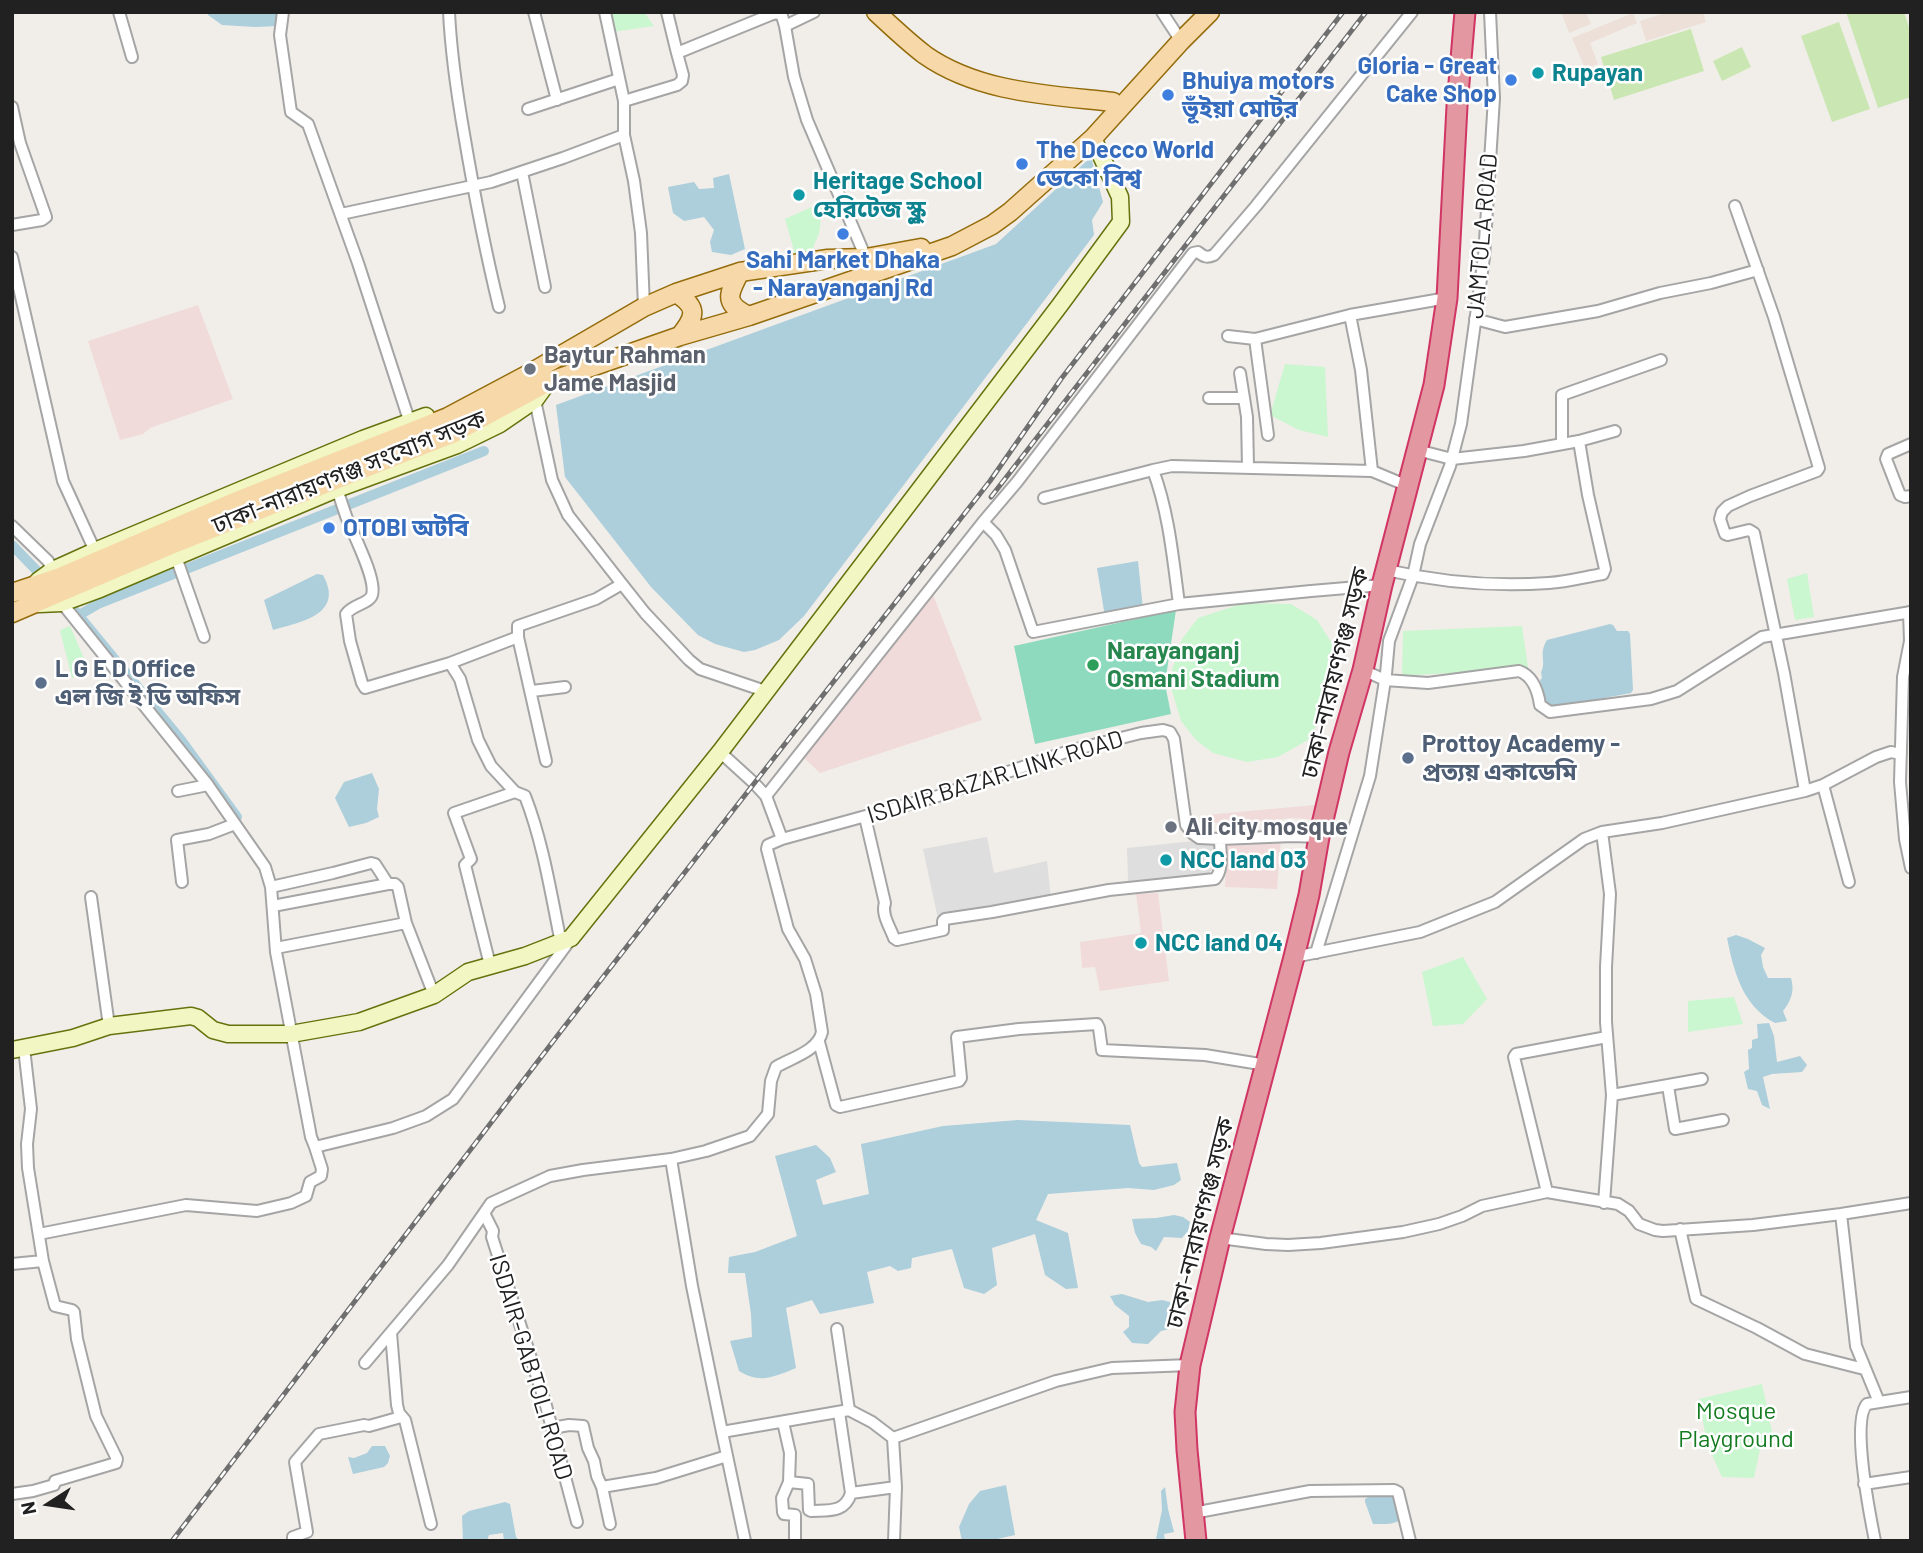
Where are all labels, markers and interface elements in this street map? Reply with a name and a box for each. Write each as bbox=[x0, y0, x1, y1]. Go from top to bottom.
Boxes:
place label: Gloria - Great Cake Shop bbox=[1358, 52, 1497, 108]
place label: Rupayan bbox=[1552, 59, 1643, 87]
marker: Rupayan bbox=[1530, 65, 1546, 81]
place label: Bhuiya motors ভূঁইয়া মোটর bbox=[1182, 67, 1334, 123]
marker: Gloria - Great Cake Shop bbox=[1503, 72, 1519, 88]
marker: Bhuiya motors ভূঁইয়া মোটর bbox=[1160, 87, 1176, 103]
place label: The Decco World ডেকো বিশ্ব bbox=[1036, 136, 1214, 192]
street label: JAMTOLA ROAD bbox=[1460, 152, 1504, 320]
marker: The Decco World ডেকো বিশ্ব bbox=[1014, 156, 1030, 172]
place label: Heritage School হেরিটেজ স্কুল bbox=[813, 167, 982, 223]
marker: Heritage School হেরিটেজ স্কুল bbox=[791, 187, 807, 203]
marker: Sahi Market Dhaka - Narayanganj Rd bbox=[835, 226, 851, 242]
place label: Sahi Market Dhaka - Narayanganj Rd bbox=[746, 246, 940, 302]
place label: Baytur Rahman Jame Masjid bbox=[544, 341, 706, 397]
marker: Baytur Rahman Jame Masjid bbox=[522, 361, 538, 377]
street label: ঢাকা-নারায়ণগঞ্জ সংযোগ সড়ক bbox=[208, 404, 490, 540]
place label: OTOBI অটবি bbox=[343, 514, 469, 542]
marker: OTOBI অটবি bbox=[321, 520, 337, 536]
street label: ঢাকা-নারায়ণগঞ্জ সড়ক bbox=[1295, 565, 1375, 781]
place label: Narayanganj Osmani Stadium bbox=[1107, 637, 1280, 693]
place label: L G E D Office এল জি ই ডি অফিস bbox=[55, 655, 240, 711]
marker: Narayanganj Osmani Stadium bbox=[1085, 657, 1101, 673]
marker: L G E D Office এল জি ই ডি অফিস bbox=[33, 675, 49, 691]
street label: ISDAIR BAZAR LINK ROAD bbox=[864, 724, 1126, 830]
place label: Prottoy Academy - প্রত্যয় একাডেমি bbox=[1422, 730, 1620, 786]
marker: Prottoy Academy - প্রত্যয় একাডেমি bbox=[1400, 750, 1416, 766]
place label: Ali city mosque bbox=[1185, 813, 1348, 841]
marker: Ali city mosque bbox=[1163, 819, 1179, 835]
place label: NCC land 03 bbox=[1180, 846, 1307, 874]
marker: NCC land 03 bbox=[1158, 852, 1174, 868]
place label: NCC land 04 bbox=[1155, 929, 1283, 957]
marker: NCC land 04 bbox=[1133, 935, 1149, 951]
street label: ঢাকা-নারায়ণগঞ্জ সড়ক bbox=[1160, 1115, 1240, 1331]
street label: ISDAIR-GABTOLI ROAD bbox=[483, 1251, 579, 1483]
park label: Mosque Playground bbox=[1678, 1397, 1794, 1453]
north arrow bbox=[14, 1469, 84, 1539]
text: N bbox=[15, 1500, 41, 1517]

